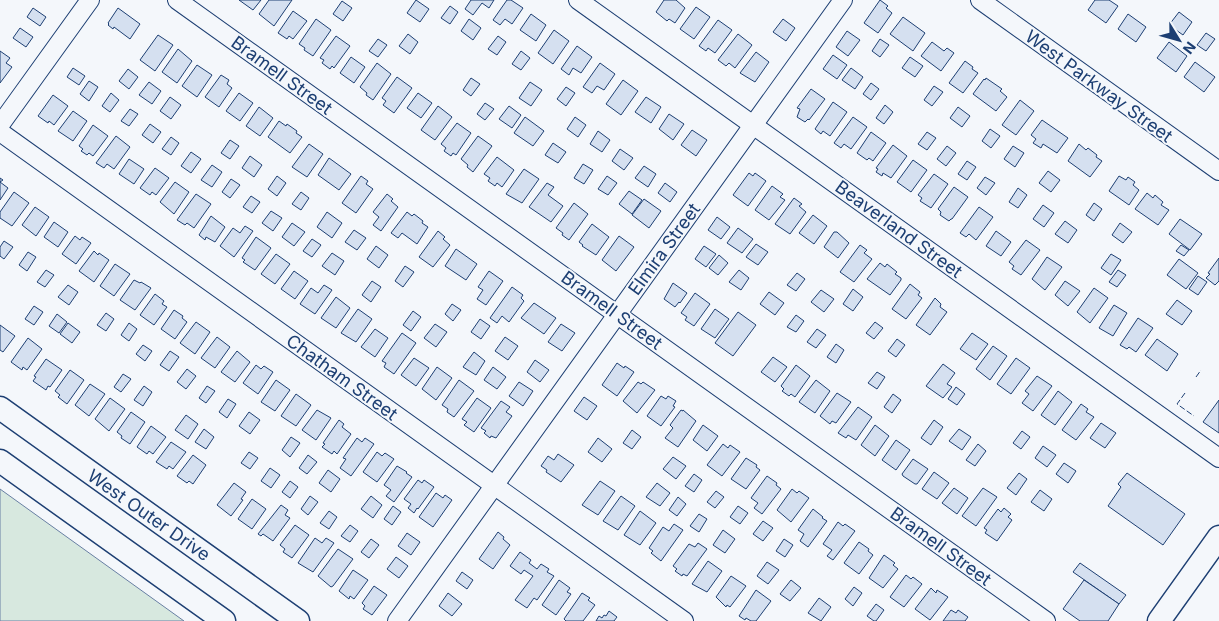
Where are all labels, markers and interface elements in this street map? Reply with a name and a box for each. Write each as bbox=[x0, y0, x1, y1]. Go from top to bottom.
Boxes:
north arrow bbox=[1154, 15, 1204, 65]
street label: West Parkway Street bbox=[1021, 26, 1177, 147]
street label: Bramell Street bbox=[227, 31, 337, 119]
text: N bbox=[1180, 39, 1200, 58]
street label: Beaverland Street bbox=[832, 176, 967, 282]
street label: Elmira Street bbox=[624, 199, 704, 299]
street label: Bramell Street bbox=[557, 266, 667, 354]
street label: Chatham Street bbox=[282, 330, 402, 424]
street label: West Outer Drive bbox=[84, 465, 214, 565]
street label: Bramell Street bbox=[886, 502, 996, 590]

